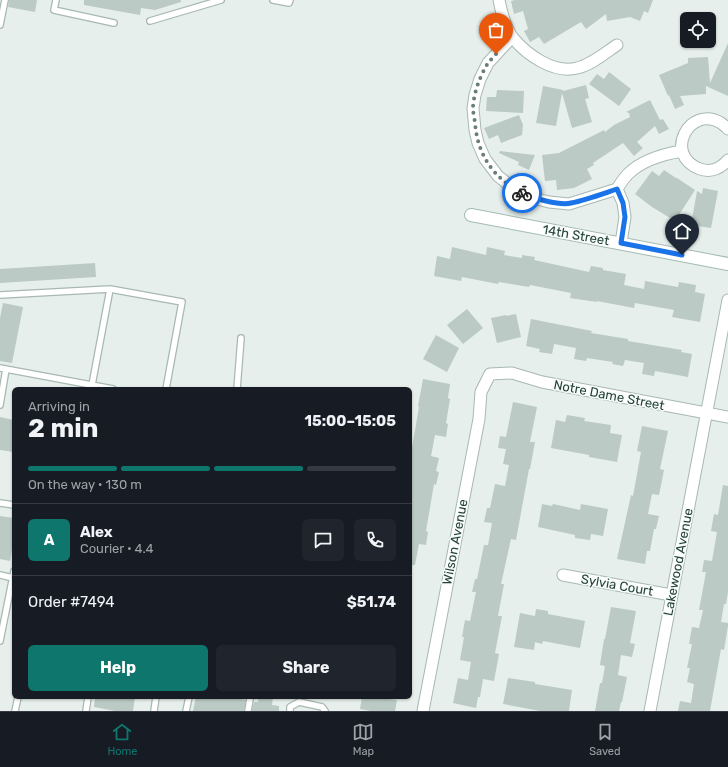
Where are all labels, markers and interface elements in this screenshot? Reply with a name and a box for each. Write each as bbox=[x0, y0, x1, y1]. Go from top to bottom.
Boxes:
map controls bbox=[680, 12, 716, 48]
button: locate bbox=[680, 12, 716, 48]
pin bbox=[479, 13, 513, 54]
icon: bag bbox=[485, 19, 507, 41]
courier bbox=[502, 173, 542, 213]
icon: bike bbox=[511, 182, 533, 204]
pin bbox=[665, 214, 699, 255]
icon: home bbox=[671, 220, 693, 242]
street label: 14th Street bbox=[542, 222, 610, 248]
street label: Notre Dame Street bbox=[552, 377, 666, 413]
text: Arriving in bbox=[28, 399, 90, 414]
text: 15:00–15:05 bbox=[305, 412, 396, 430]
text: 2 min bbox=[28, 413, 98, 444]
text: On the way · 130 m bbox=[28, 477, 142, 492]
street label: Wilson Avenue bbox=[439, 498, 471, 586]
street label: Lakewood Avenue bbox=[660, 507, 696, 617]
button: chat bbox=[302, 519, 344, 561]
button: phone bbox=[354, 519, 396, 561]
text: Alex bbox=[80, 523, 113, 541]
text: A bbox=[44, 531, 54, 549]
text: Courier · 4.4 bbox=[80, 541, 154, 556]
street label: Sylvia Court bbox=[580, 571, 654, 599]
text: Order #7494 bbox=[28, 593, 115, 611]
text: $51.74 bbox=[347, 593, 396, 611]
button: Help bbox=[28, 645, 208, 691]
button: Share bbox=[216, 645, 396, 691]
tab: Home bbox=[107, 721, 138, 758]
tab: Map bbox=[352, 721, 374, 758]
tab: Saved bbox=[589, 721, 621, 758]

